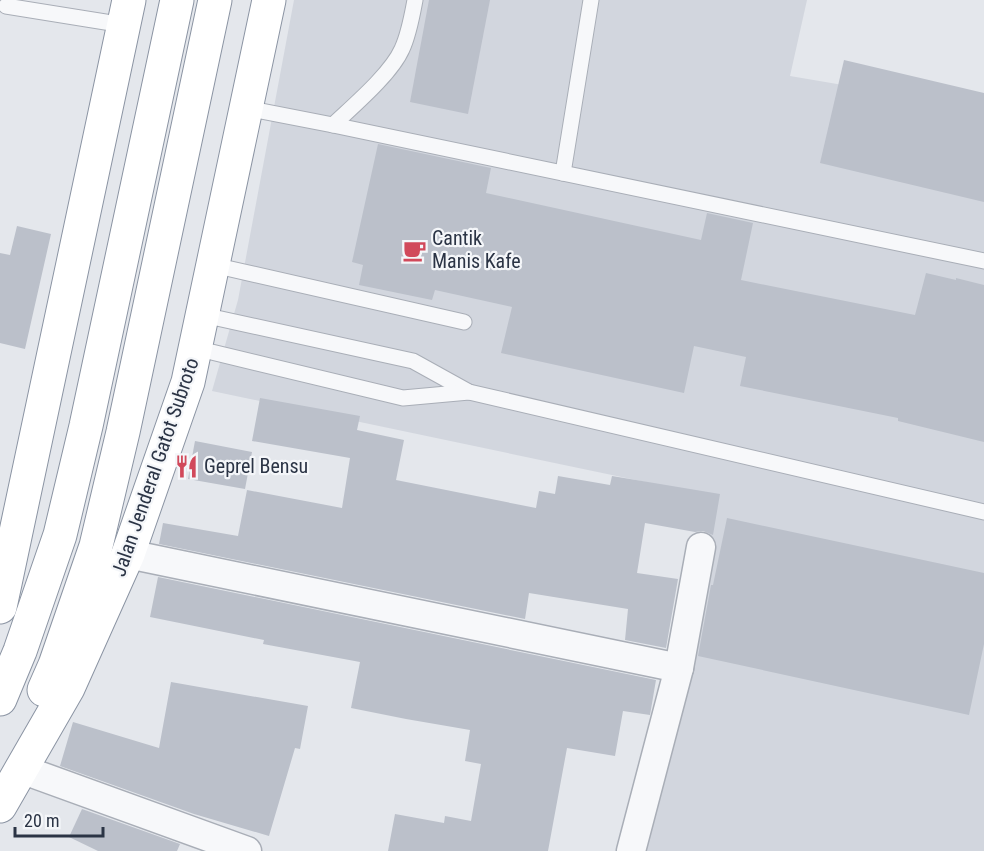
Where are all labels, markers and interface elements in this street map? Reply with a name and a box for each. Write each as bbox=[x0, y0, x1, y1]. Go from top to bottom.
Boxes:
place label: Cantik Manis Kafe bbox=[432, 226, 521, 273]
cafe icon: Cantik Manis Kafe bbox=[401, 237, 427, 263]
street label: Jalan Jenderal Gatot Subroto bbox=[106, 355, 204, 579]
restaurant icon: Geprel Bensu bbox=[173, 453, 199, 479]
place label: Geprel Bensu bbox=[204, 454, 308, 478]
scale bar bbox=[15, 800, 104, 838]
text: 20 m bbox=[24, 810, 59, 831]

